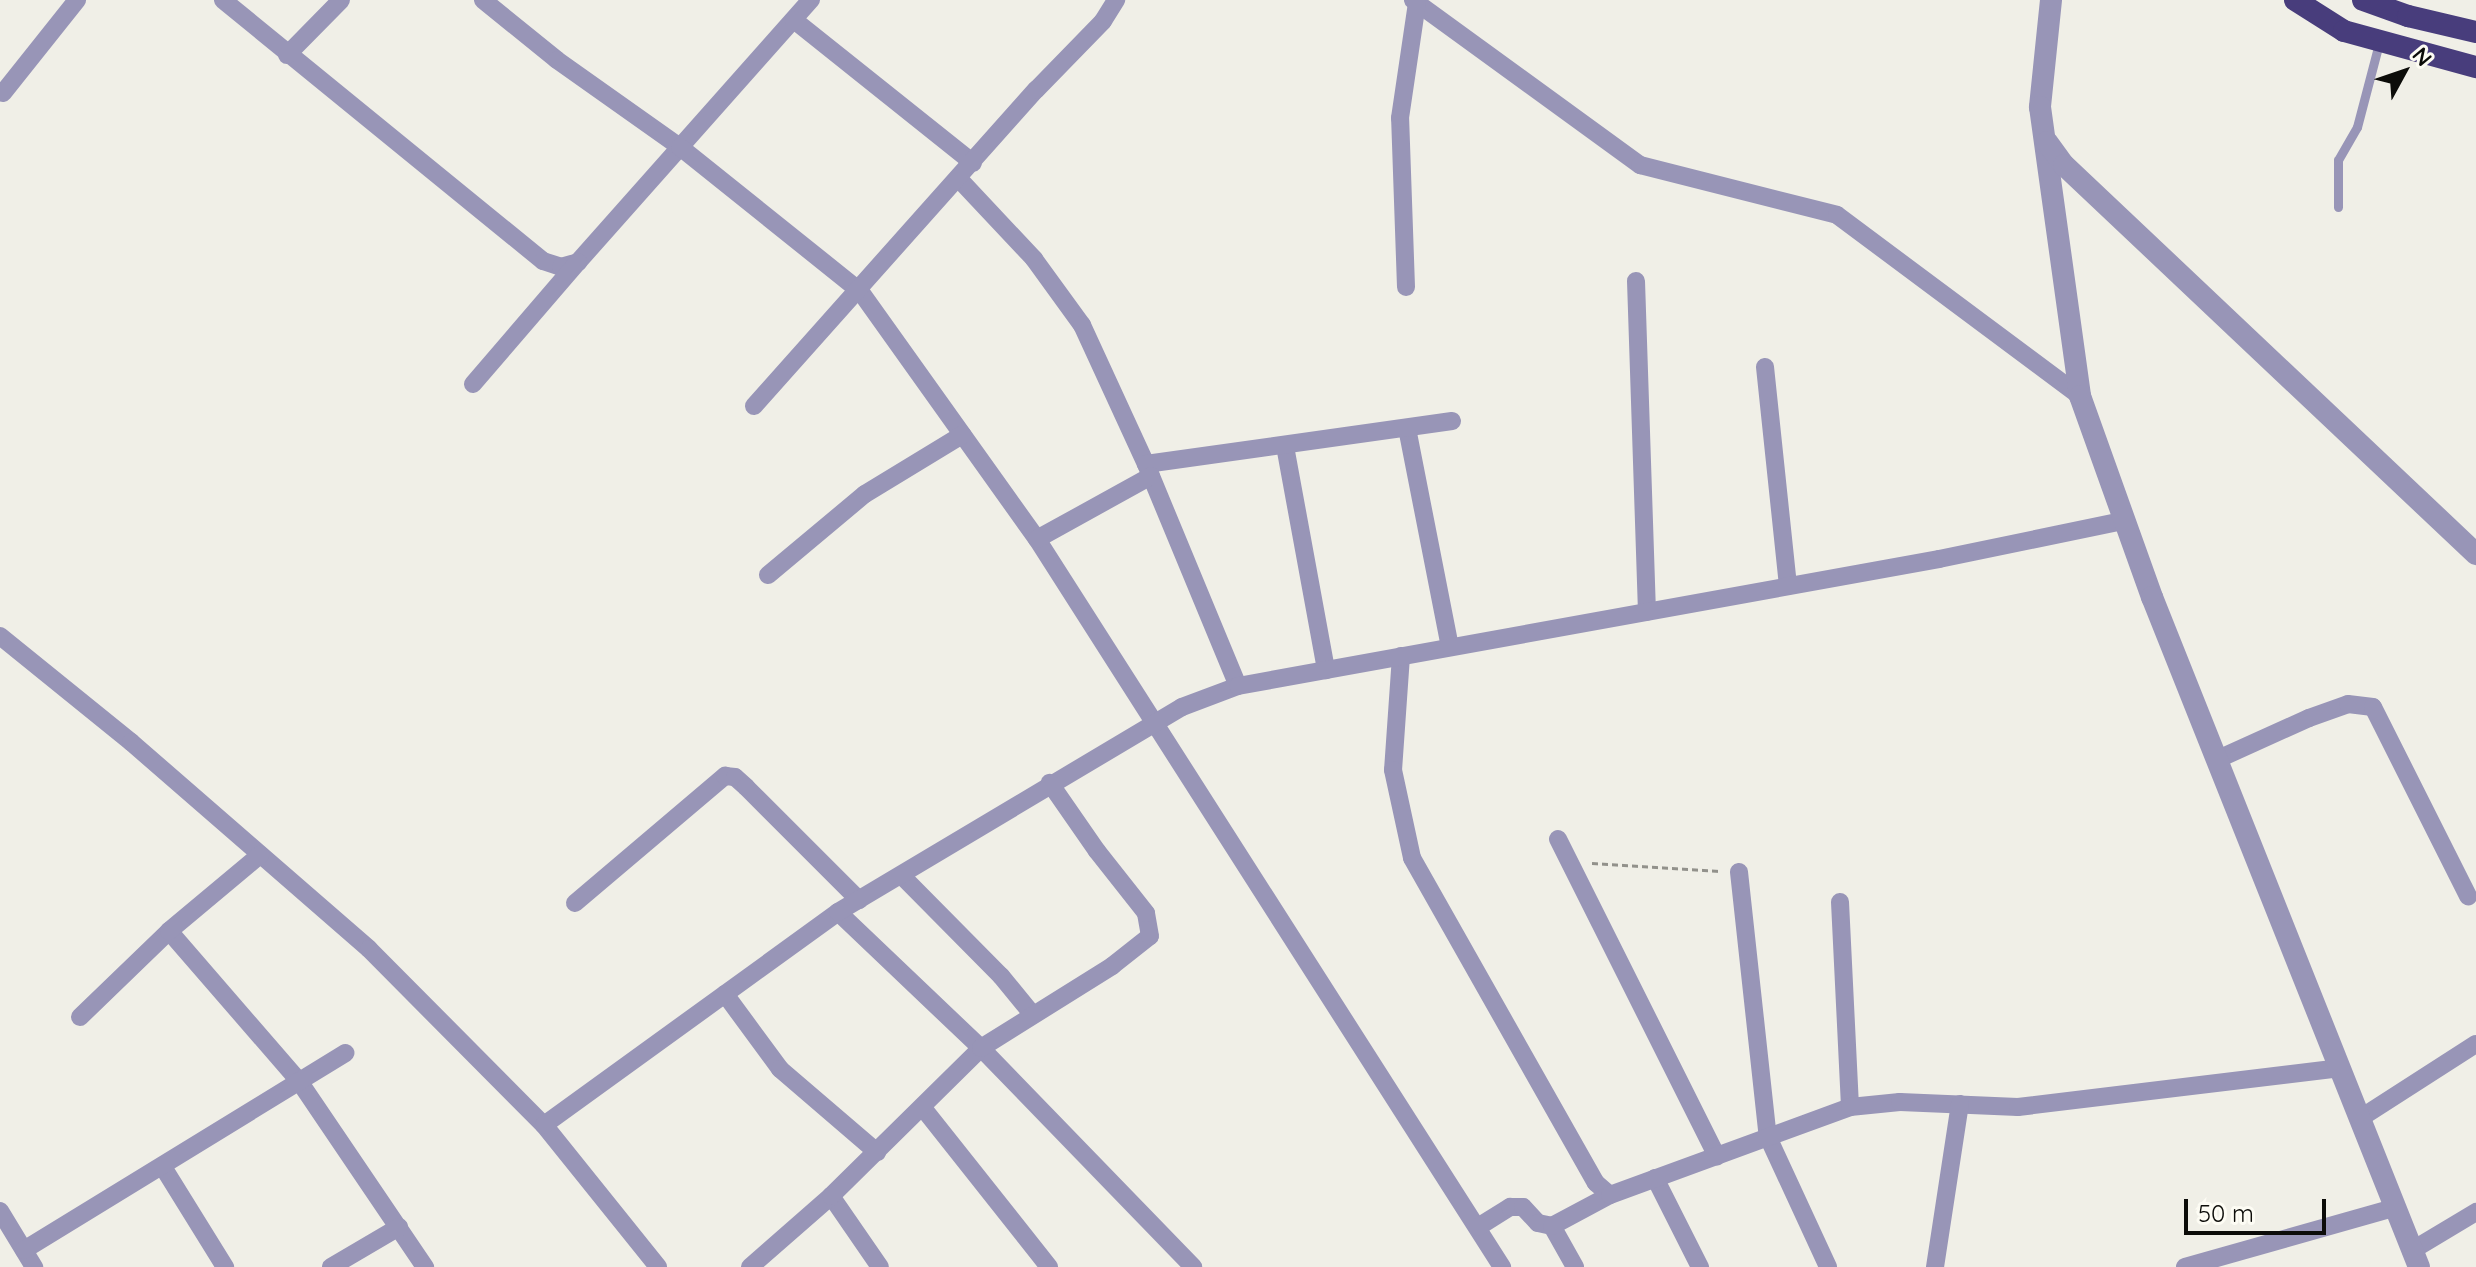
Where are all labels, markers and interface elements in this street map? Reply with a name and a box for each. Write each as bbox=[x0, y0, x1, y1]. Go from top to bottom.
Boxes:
north arrow bbox=[2364, 32, 2444, 112]
text: N bbox=[2406, 41, 2438, 72]
scale bar bbox=[2188, 1183, 2330, 1233]
text: 50 m bbox=[2198, 1198, 2254, 1228]

